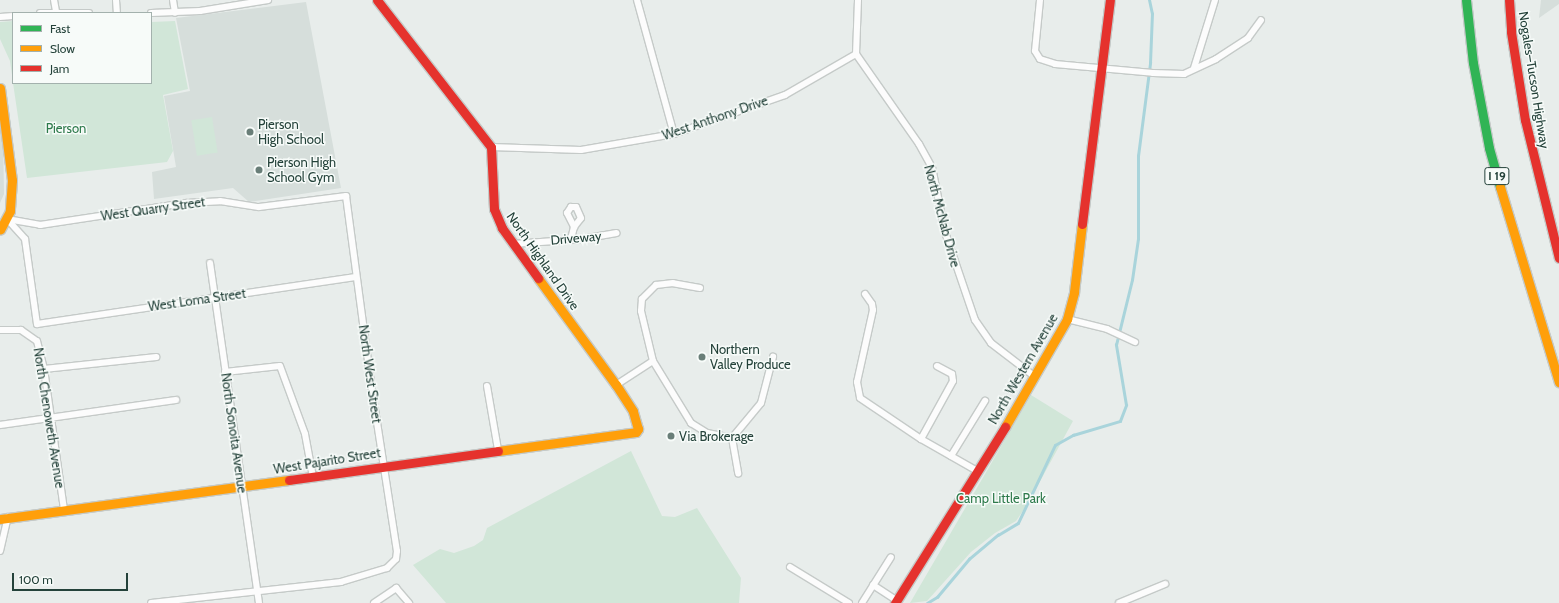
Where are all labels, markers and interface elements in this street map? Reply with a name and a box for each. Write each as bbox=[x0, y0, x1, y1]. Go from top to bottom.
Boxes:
street label: Nogales–Tucson Highway bbox=[1515, 10, 1553, 150]
legend bbox=[12, 12, 152, 84]
text: Fast bbox=[50, 21, 70, 36]
text: Slow bbox=[50, 41, 75, 56]
text: Jam bbox=[50, 61, 69, 76]
street label: West Anthony Drive bbox=[660, 93, 770, 143]
place label: Pierson High School bbox=[258, 117, 324, 148]
park label: Pierson bbox=[46, 120, 86, 136]
marker: Pierson High School bbox=[245, 127, 255, 137]
place label: Pierson High School Gym bbox=[267, 155, 336, 186]
street label: North McNab Drive bbox=[921, 163, 963, 269]
marker: Pierson High School Gym bbox=[254, 165, 264, 175]
road number: I 19 bbox=[1484, 166, 1510, 186]
street label: West Quarry Street bbox=[100, 194, 206, 224]
street label: North Highland Drive bbox=[503, 209, 583, 313]
street label: Driveway bbox=[550, 228, 602, 248]
street label: West Loma Street bbox=[147, 285, 247, 315]
street label: North Western Avenue bbox=[985, 311, 1061, 427]
street label: North West Street bbox=[355, 324, 385, 424]
place label: Northern Valley Produce bbox=[710, 342, 791, 373]
street label: North Chenoweth Avenue bbox=[30, 347, 68, 489]
marker: Northern Valley Produce bbox=[697, 352, 707, 362]
street label: North Sonoita Avenue bbox=[218, 372, 250, 494]
place label: Via Brokerage bbox=[679, 428, 754, 444]
marker: Via Brokerage bbox=[666, 431, 676, 441]
street label: West Pajarito Street bbox=[272, 445, 382, 477]
park label: Camp Little Park bbox=[956, 490, 1046, 506]
scale bar bbox=[14, 565, 130, 591]
text: 100 m bbox=[19, 572, 53, 587]

